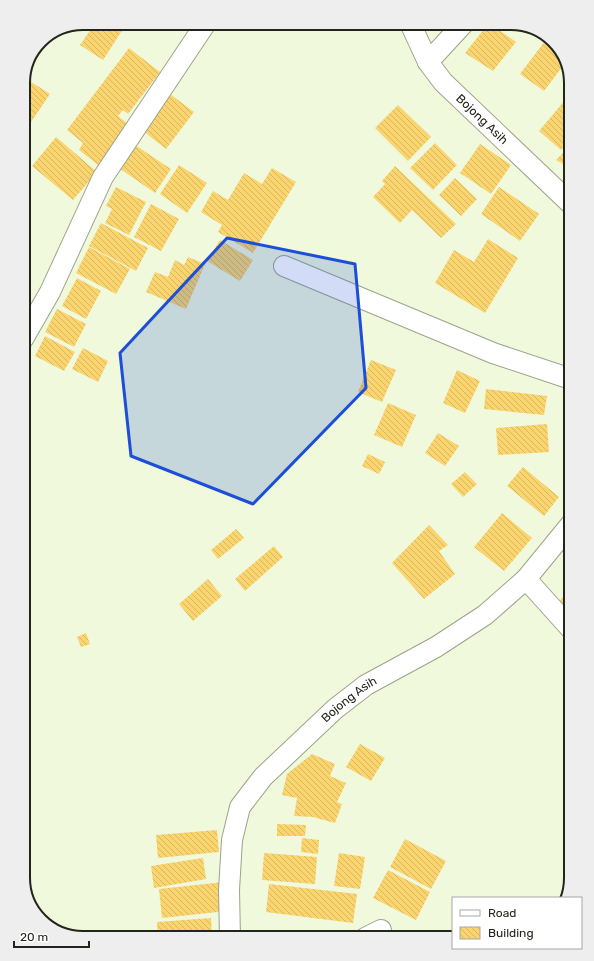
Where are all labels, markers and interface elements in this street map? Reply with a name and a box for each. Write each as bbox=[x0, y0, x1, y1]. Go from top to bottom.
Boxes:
street label: Bojong Asih bbox=[453, 91, 511, 147]
street label: Bojong Asih bbox=[319, 674, 379, 725]
legend bbox=[452, 897, 582, 949]
text: Road bbox=[488, 906, 516, 920]
scale bar bbox=[14, 923, 89, 949]
text: Building bbox=[488, 926, 534, 940]
text: 20 m bbox=[20, 930, 48, 944]

